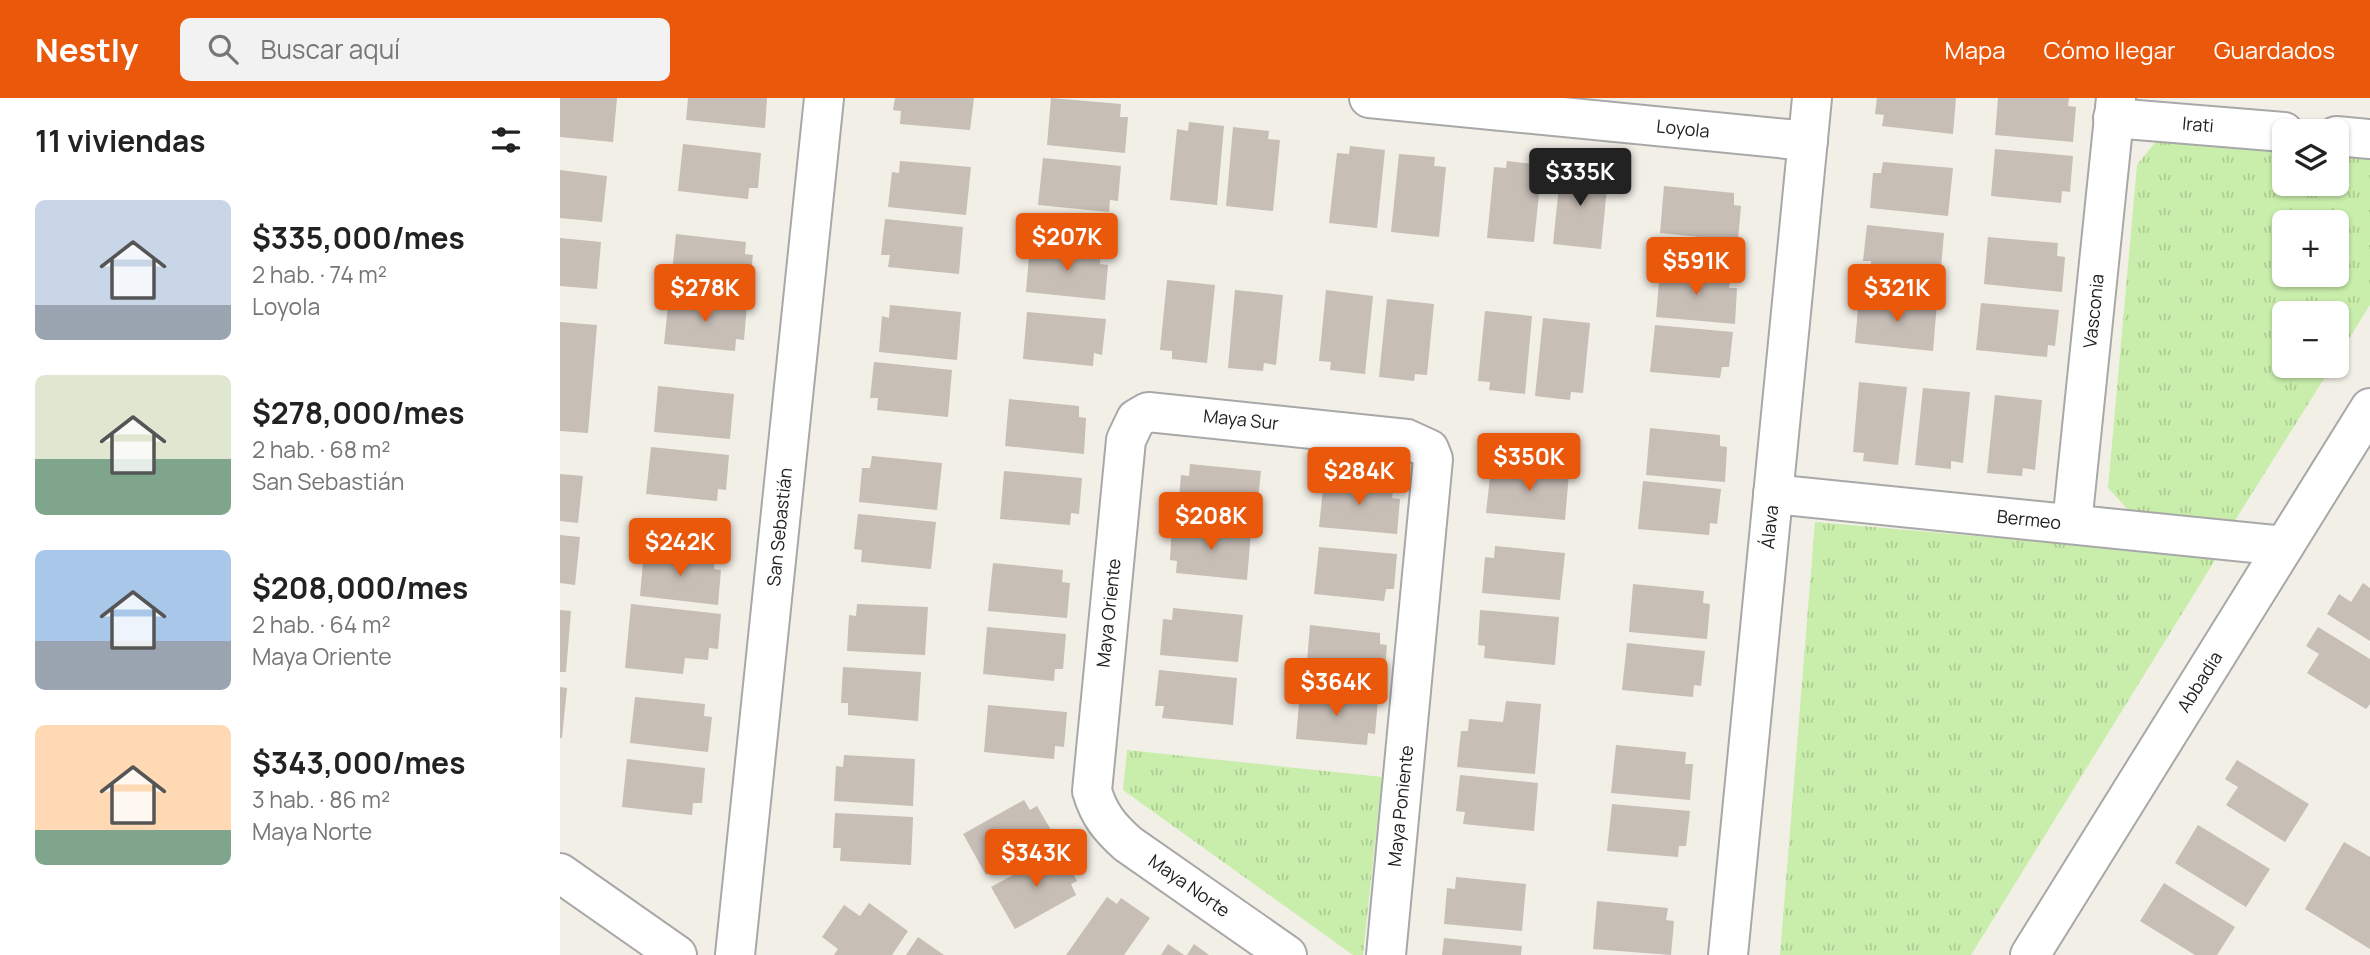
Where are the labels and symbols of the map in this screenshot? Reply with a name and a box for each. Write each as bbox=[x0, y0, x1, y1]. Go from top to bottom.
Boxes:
street label: Irati bbox=[2181, 111, 2215, 137]
street label: Loyola bbox=[1655, 113, 1711, 143]
pin: $335K bbox=[1531, 148, 1629, 208]
pin: $207K bbox=[1018, 214, 1116, 273]
pin: $591K bbox=[1647, 238, 1745, 297]
pin: $278K bbox=[656, 264, 754, 324]
pin: $321K bbox=[1848, 264, 1946, 324]
street label: Vasconia bbox=[2077, 272, 2109, 349]
street label: Maya Sur bbox=[1202, 403, 1280, 435]
pin: $350K bbox=[1480, 434, 1578, 493]
pin: $284K bbox=[1310, 448, 1408, 507]
street label: San Sebastián bbox=[761, 466, 797, 587]
pin: $208K bbox=[1162, 492, 1260, 552]
street label: Álava bbox=[1755, 504, 1783, 550]
street label: Bermeo bbox=[1996, 504, 2062, 534]
pin: $242K bbox=[631, 518, 729, 578]
street label: Maya Oriente bbox=[1090, 557, 1126, 669]
street label: Abbadia bbox=[2171, 646, 2227, 716]
pin: $364K bbox=[1287, 658, 1385, 718]
street label: Maya Poniente bbox=[1382, 744, 1418, 868]
pin: $343K bbox=[987, 830, 1085, 889]
street label: Maya Norte bbox=[1144, 848, 1235, 922]

